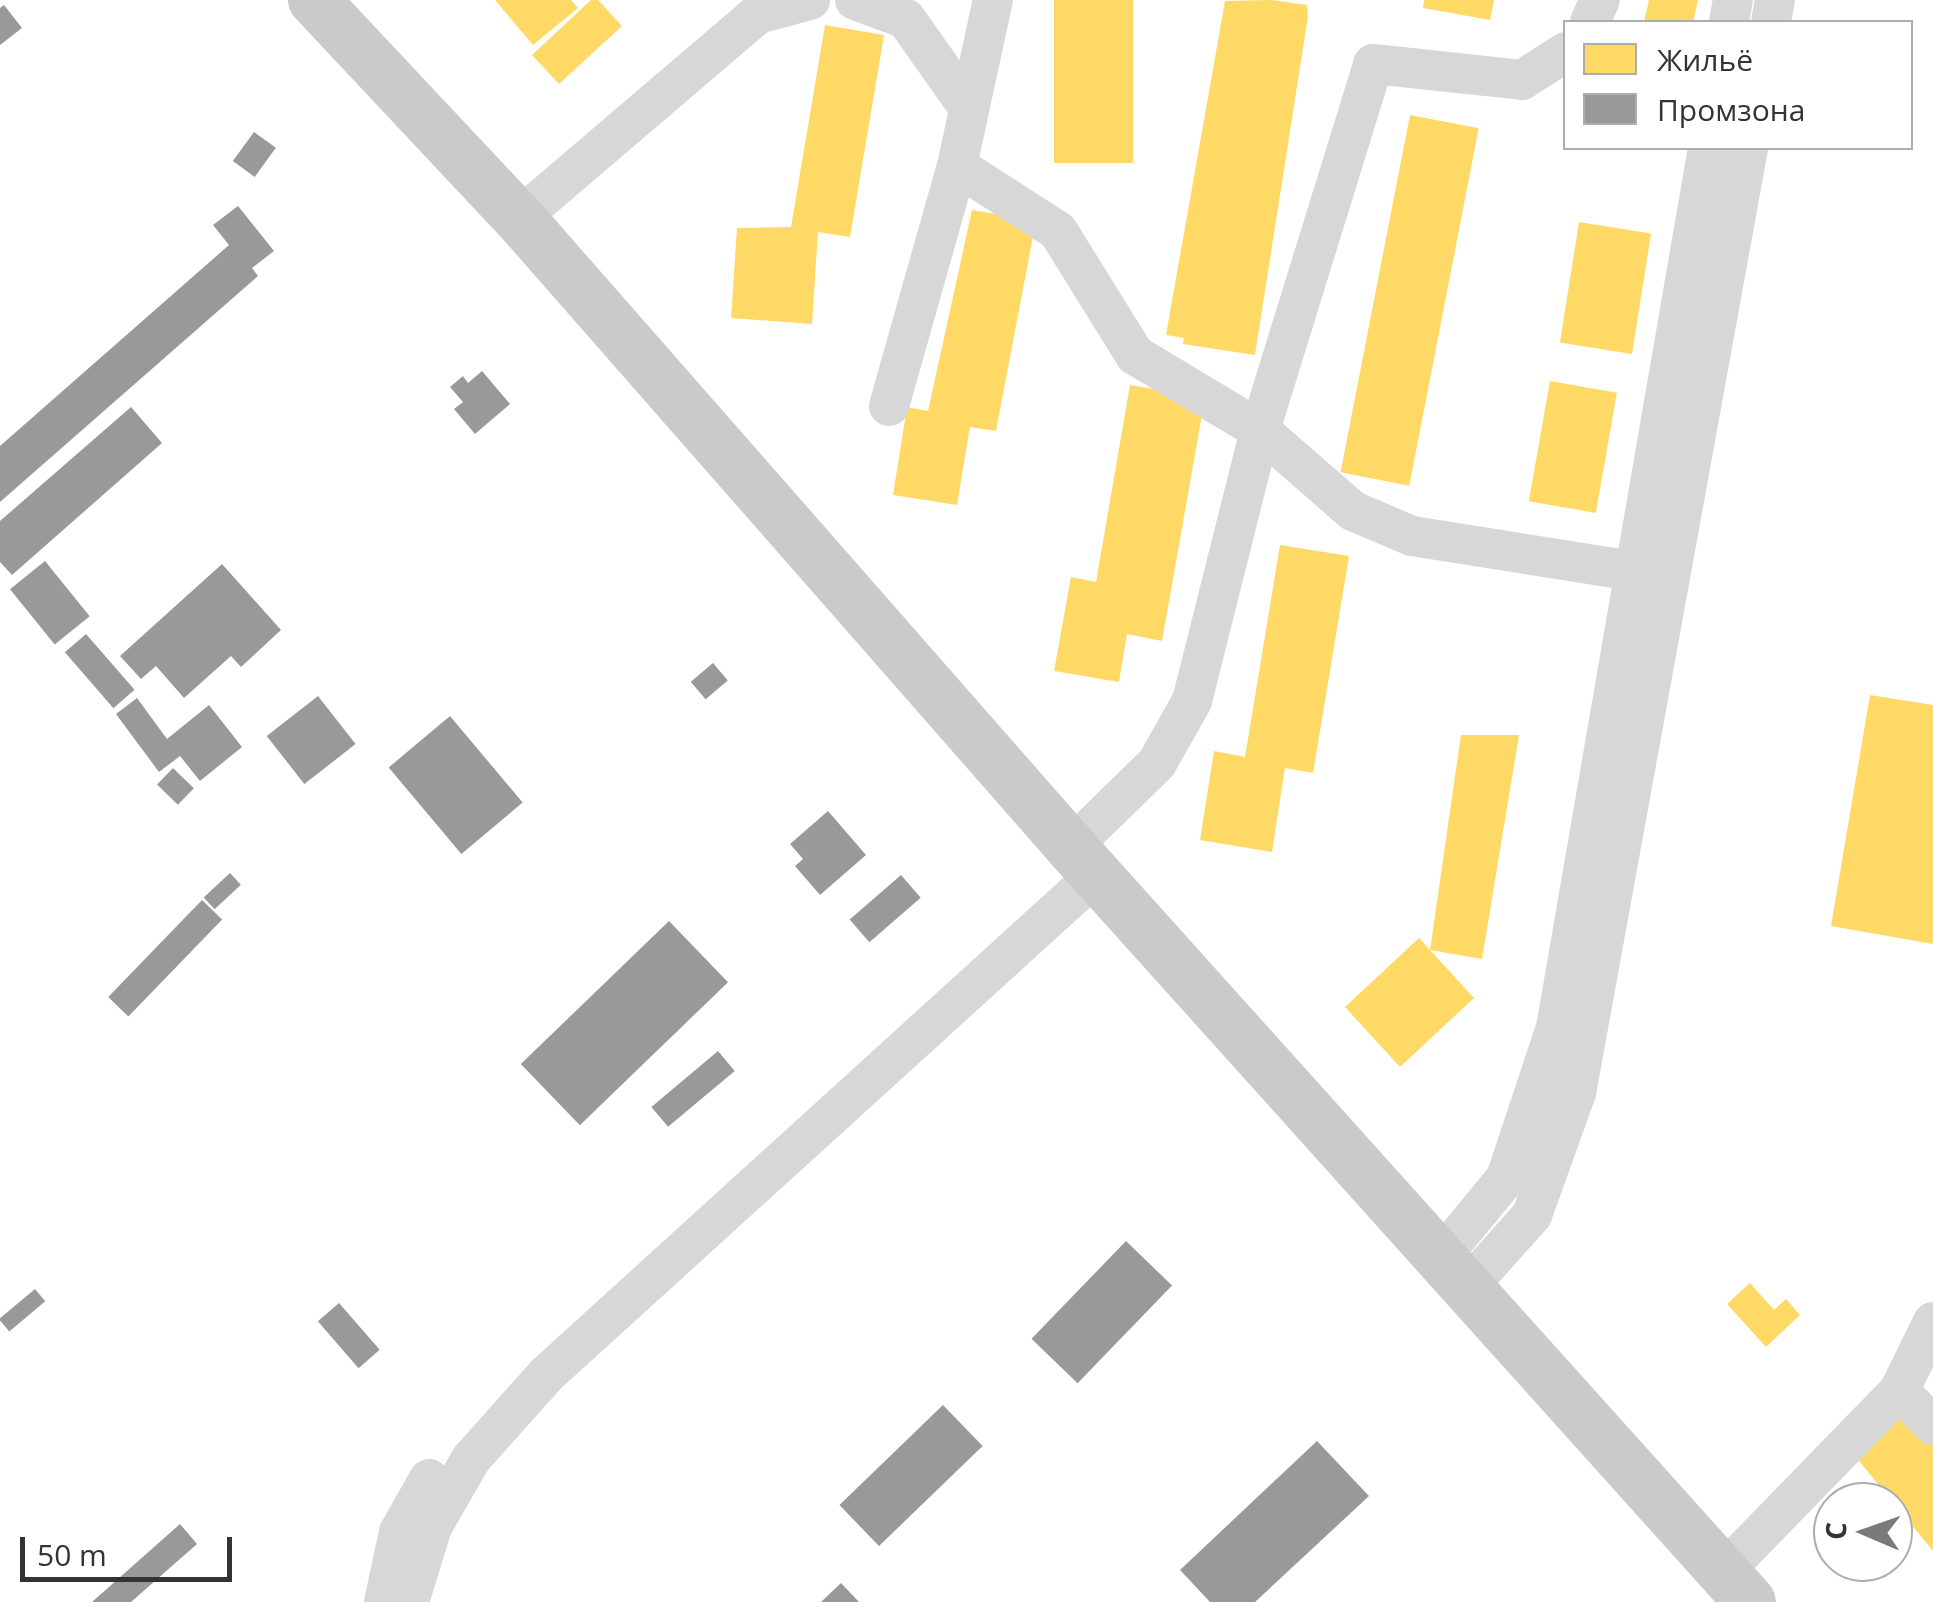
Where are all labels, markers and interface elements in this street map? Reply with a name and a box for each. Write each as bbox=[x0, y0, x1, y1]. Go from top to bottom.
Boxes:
legend bbox=[1563, 20, 1913, 150]
text: Жильё bbox=[1657, 39, 1753, 80]
text: Промзона bbox=[1657, 89, 1805, 130]
north arrow bbox=[1813, 1482, 1913, 1582]
scale bar bbox=[25, 1517, 238, 1579]
text: С bbox=[1816, 1521, 1854, 1541]
text: 50 m bbox=[37, 1534, 107, 1575]

